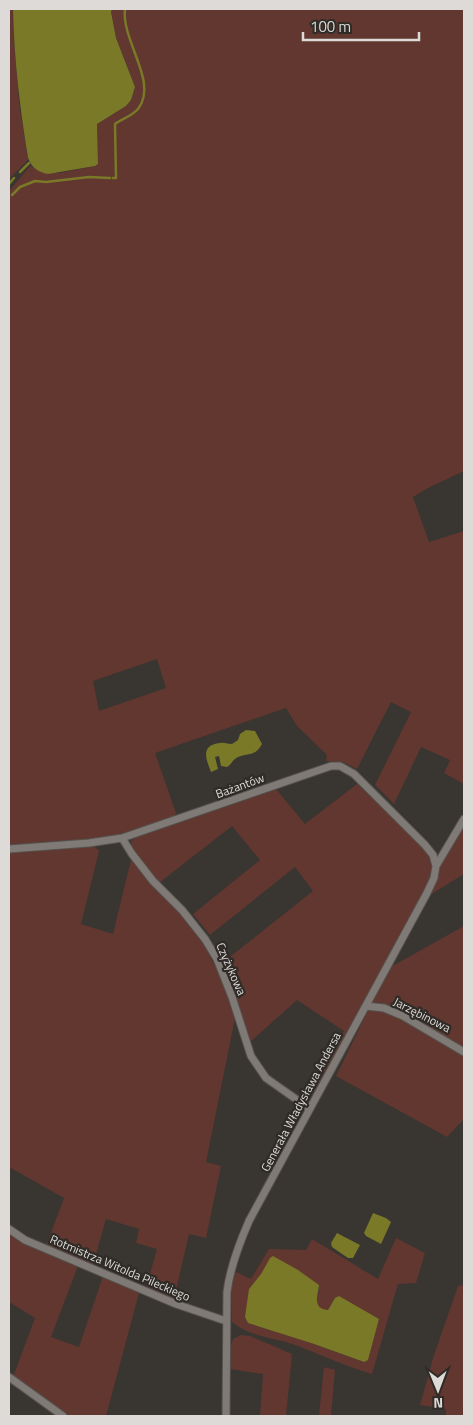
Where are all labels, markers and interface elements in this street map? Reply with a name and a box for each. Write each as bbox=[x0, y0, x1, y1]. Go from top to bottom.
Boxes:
scale bar bbox=[303, 10, 419, 42]
text: 100 m bbox=[310, 15, 351, 38]
street label: Bażantów bbox=[213, 768, 267, 803]
street label: Czyżykowa bbox=[211, 939, 252, 998]
street label: Jarzębinowa bbox=[390, 992, 454, 1037]
street label: Generała Władysława Andersa bbox=[256, 1029, 345, 1175]
street label: Rotmistrza Witolda Pileckiego bbox=[47, 1229, 193, 1306]
north arrow bbox=[413, 1365, 463, 1415]
text: N bbox=[433, 1393, 443, 1414]

